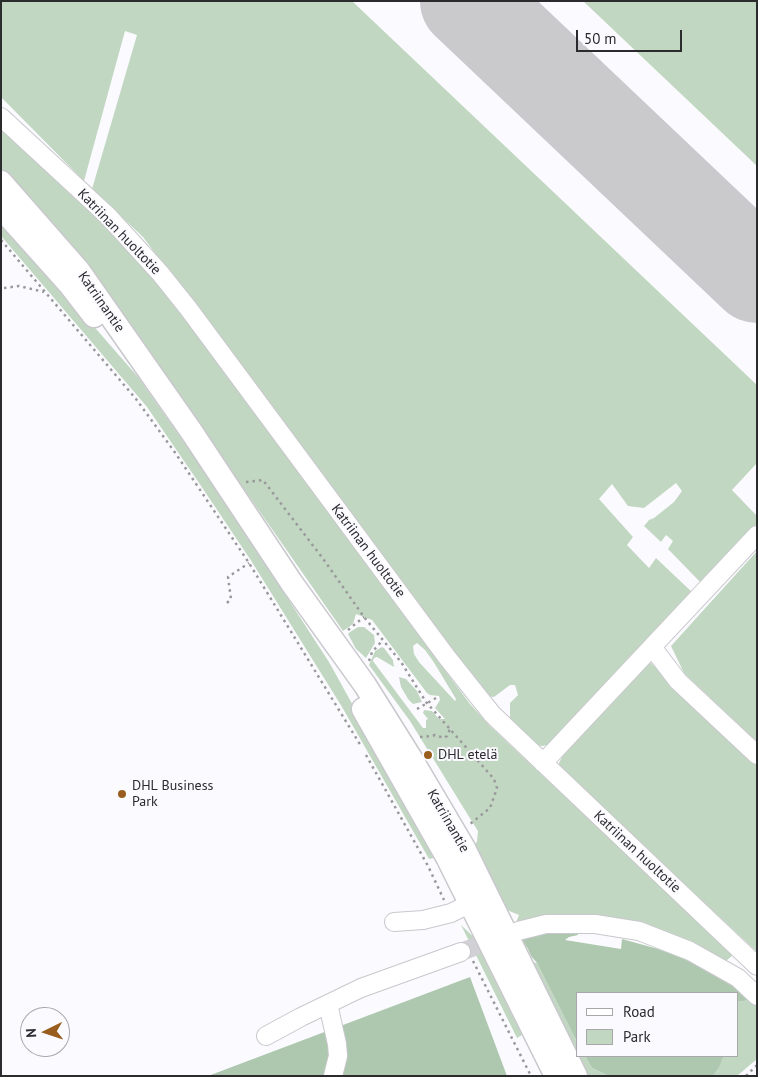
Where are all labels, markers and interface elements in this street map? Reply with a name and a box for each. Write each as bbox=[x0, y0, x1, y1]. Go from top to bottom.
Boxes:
scale bar bbox=[578, 20, 684, 52]
text: 50 m bbox=[584, 29, 617, 48]
street label: Katriinan huoltotie bbox=[74, 186, 164, 278]
street label: Katriinantie bbox=[74, 269, 128, 335]
street label: Katriinan huoltotie bbox=[327, 501, 409, 601]
place label: DHL etelä bbox=[438, 747, 497, 763]
marker: DHL etelä bbox=[422, 749, 434, 761]
place label: DHL Business Park bbox=[132, 778, 213, 810]
street label: Katriinantie bbox=[423, 787, 473, 855]
marker: DHL Business Park bbox=[116, 788, 128, 800]
street label: Katriinan huoltotie bbox=[590, 807, 684, 897]
legend bbox=[576, 992, 738, 1057]
text: Road bbox=[623, 1002, 655, 1021]
north arrow bbox=[20, 1007, 70, 1057]
text: Park bbox=[623, 1027, 651, 1046]
text: N bbox=[22, 1028, 40, 1038]

